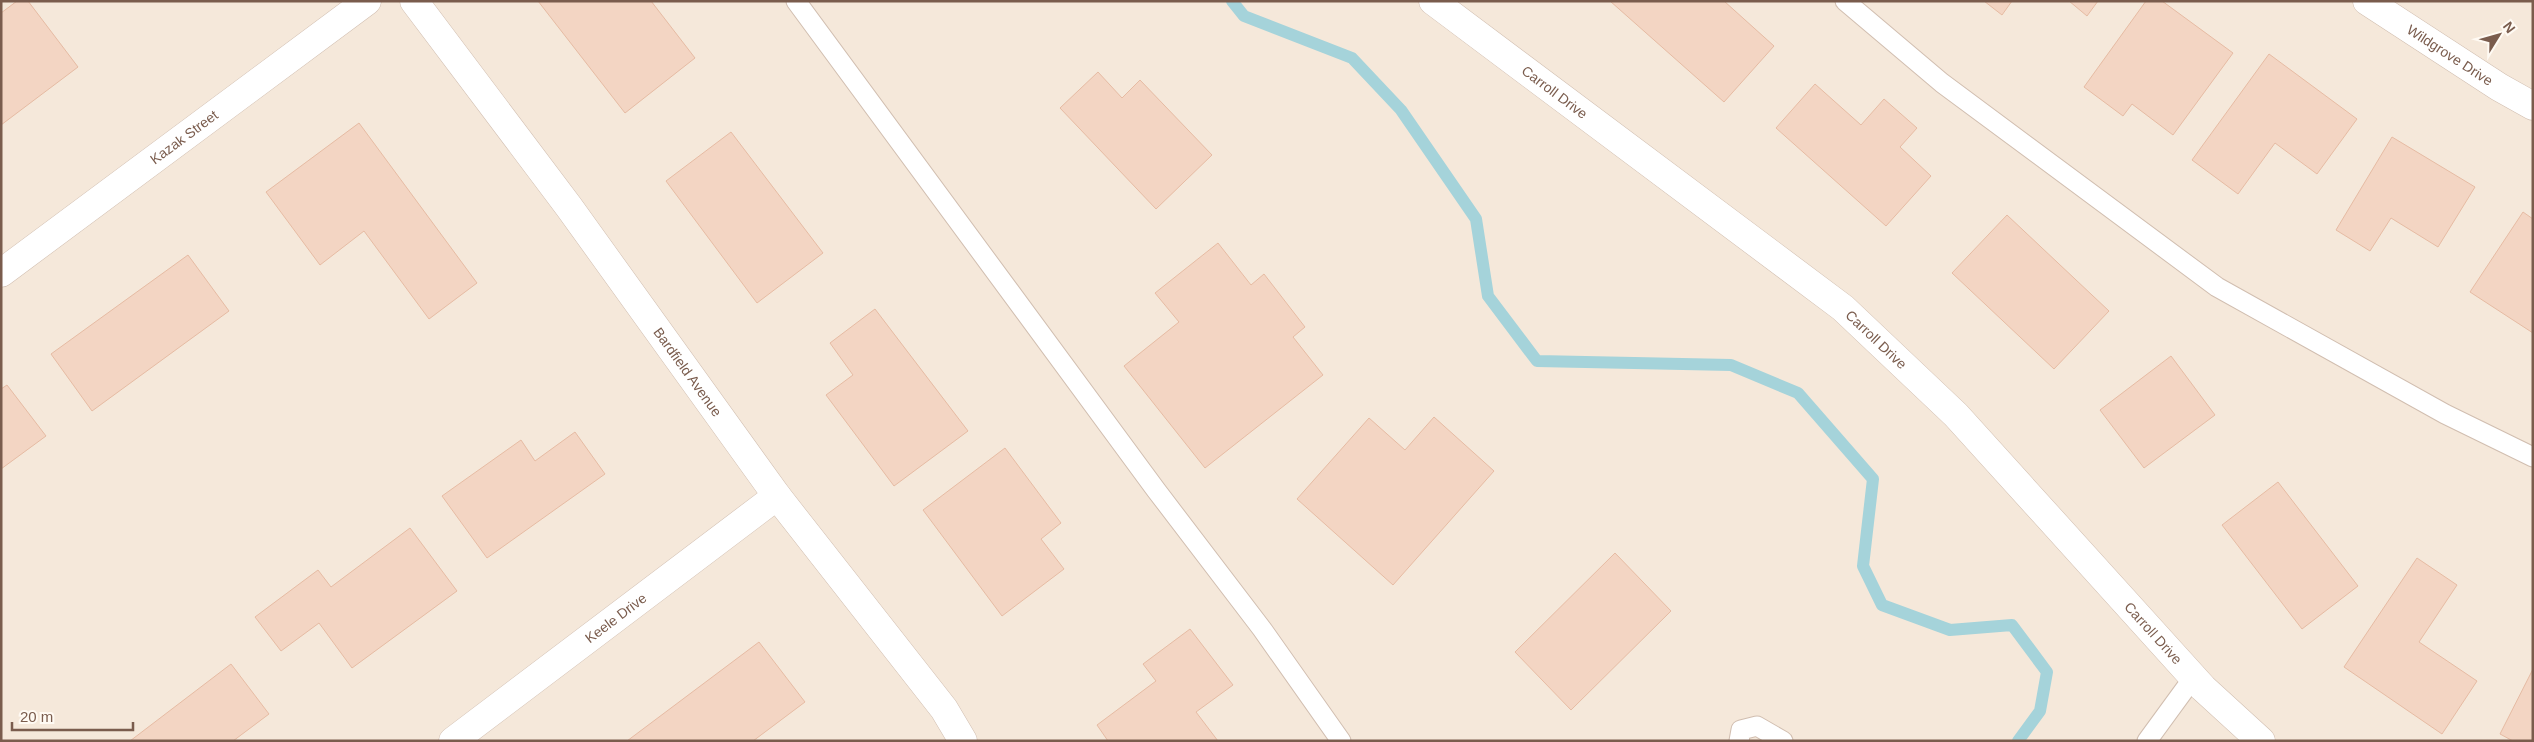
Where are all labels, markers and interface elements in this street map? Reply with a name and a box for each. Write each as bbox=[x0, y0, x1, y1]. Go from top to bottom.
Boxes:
north arrow bbox=[2474, 10, 2524, 60]
text: N bbox=[2500, 18, 2519, 36]
street label: Wildgrove Drive bbox=[2404, 21, 2496, 89]
street label: Carroll Drive bbox=[1519, 62, 1591, 122]
street label: Kazak Street bbox=[147, 107, 221, 167]
street label: Carroll Drive bbox=[1842, 307, 1910, 372]
street label: Bardfield Avenue bbox=[650, 324, 725, 420]
street label: Keele Drive bbox=[582, 590, 650, 646]
street label: Carroll Drive bbox=[2121, 599, 2186, 668]
scale bar bbox=[12, 700, 134, 732]
text: 20 m bbox=[20, 708, 53, 725]

